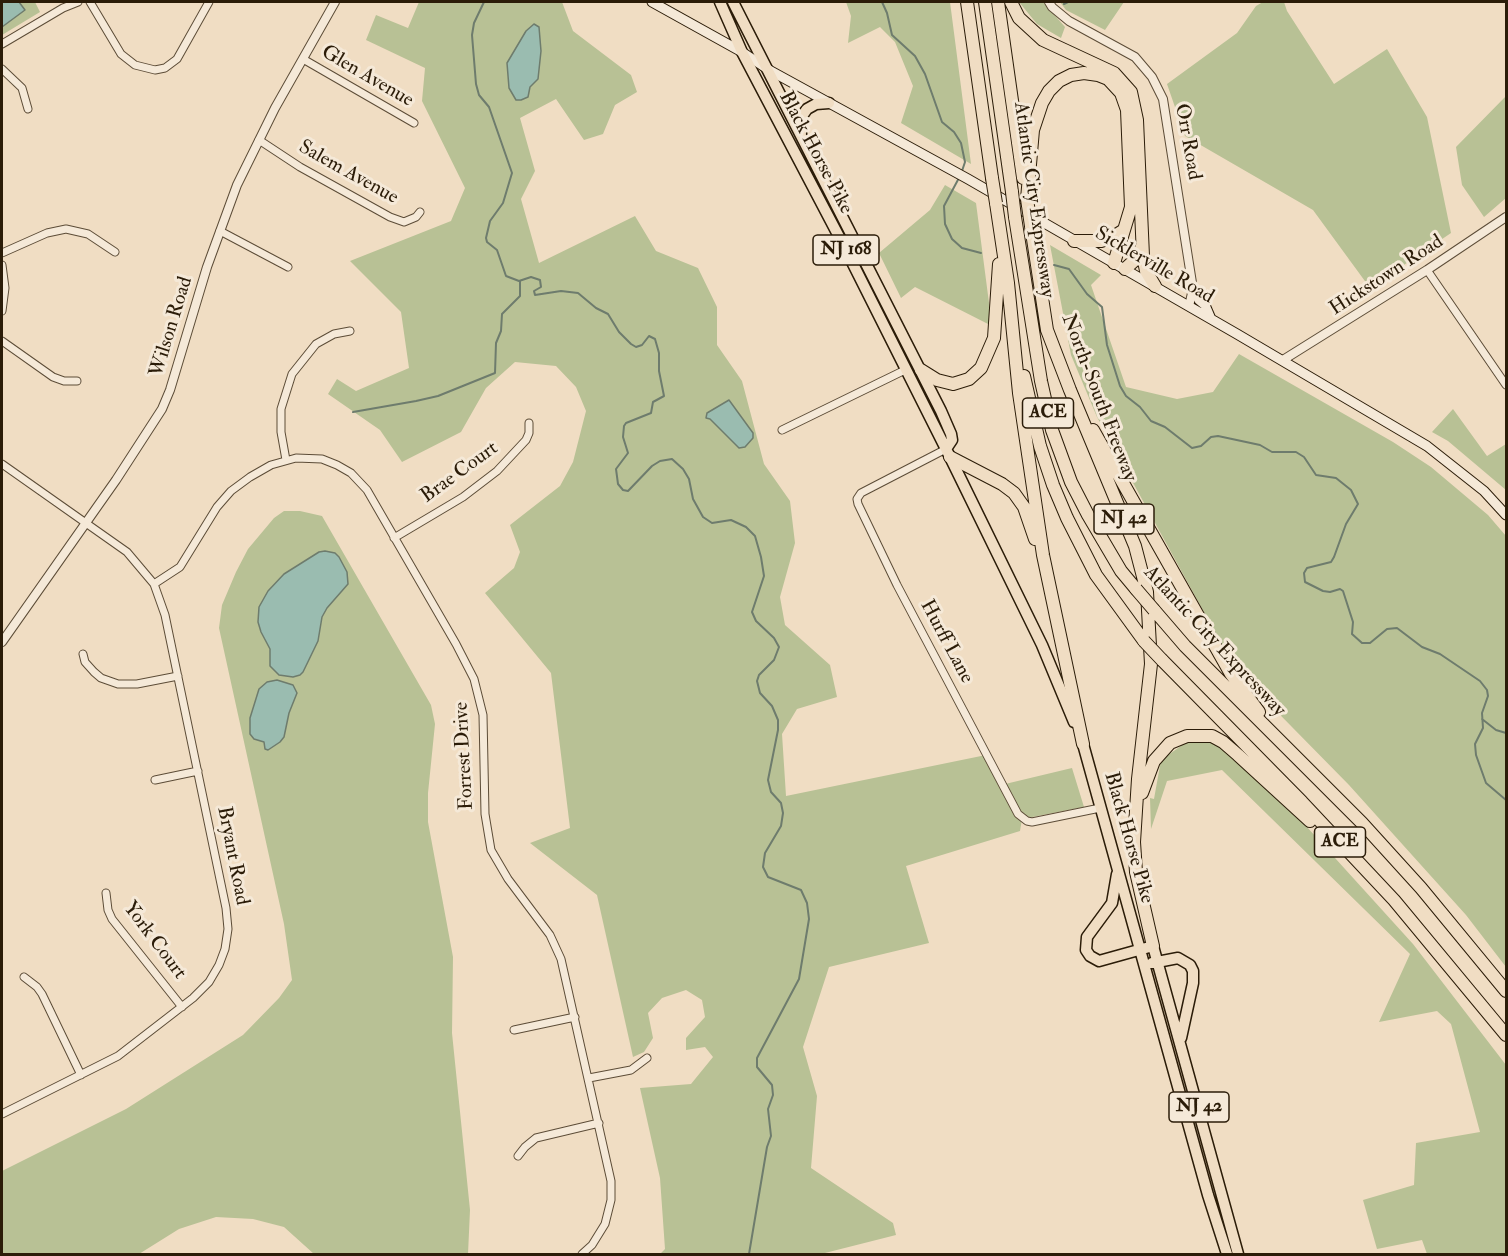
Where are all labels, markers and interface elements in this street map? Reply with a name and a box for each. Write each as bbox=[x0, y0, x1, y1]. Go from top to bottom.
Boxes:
street label: Glen Avenue bbox=[317, 41, 417, 113]
street label: Black Horse Pike bbox=[773, 88, 857, 218]
street label: Atlantic City Expressway bbox=[1007, 100, 1059, 300]
street label: Orr Road bbox=[1168, 102, 1206, 182]
street label: Salem Avenue bbox=[294, 136, 402, 210]
street label: Sicklerville Road bbox=[1090, 222, 1218, 310]
street label: Hickstown Road bbox=[1326, 230, 1448, 322]
road number: NJ 168 bbox=[813, 235, 879, 265]
street label: Wilson Road bbox=[145, 274, 199, 380]
street label: North-South Freeway bbox=[1055, 311, 1141, 485]
road number: ACE bbox=[1022, 398, 1074, 428]
street label: Brae Court bbox=[417, 437, 503, 509]
road number: NJ 42 bbox=[1094, 504, 1154, 534]
street label: Atlantic City Expressway bbox=[1138, 561, 1290, 723]
street label: Hurff Lane bbox=[914, 596, 978, 688]
street label: Forrest Drive bbox=[450, 701, 480, 811]
street label: Black Horse Pike bbox=[1098, 770, 1158, 906]
street label: Bryant Road bbox=[211, 805, 253, 907]
road number: ACE bbox=[1314, 827, 1366, 857]
street label: York Court bbox=[117, 897, 191, 985]
road number: NJ 42 bbox=[1169, 1092, 1229, 1122]

